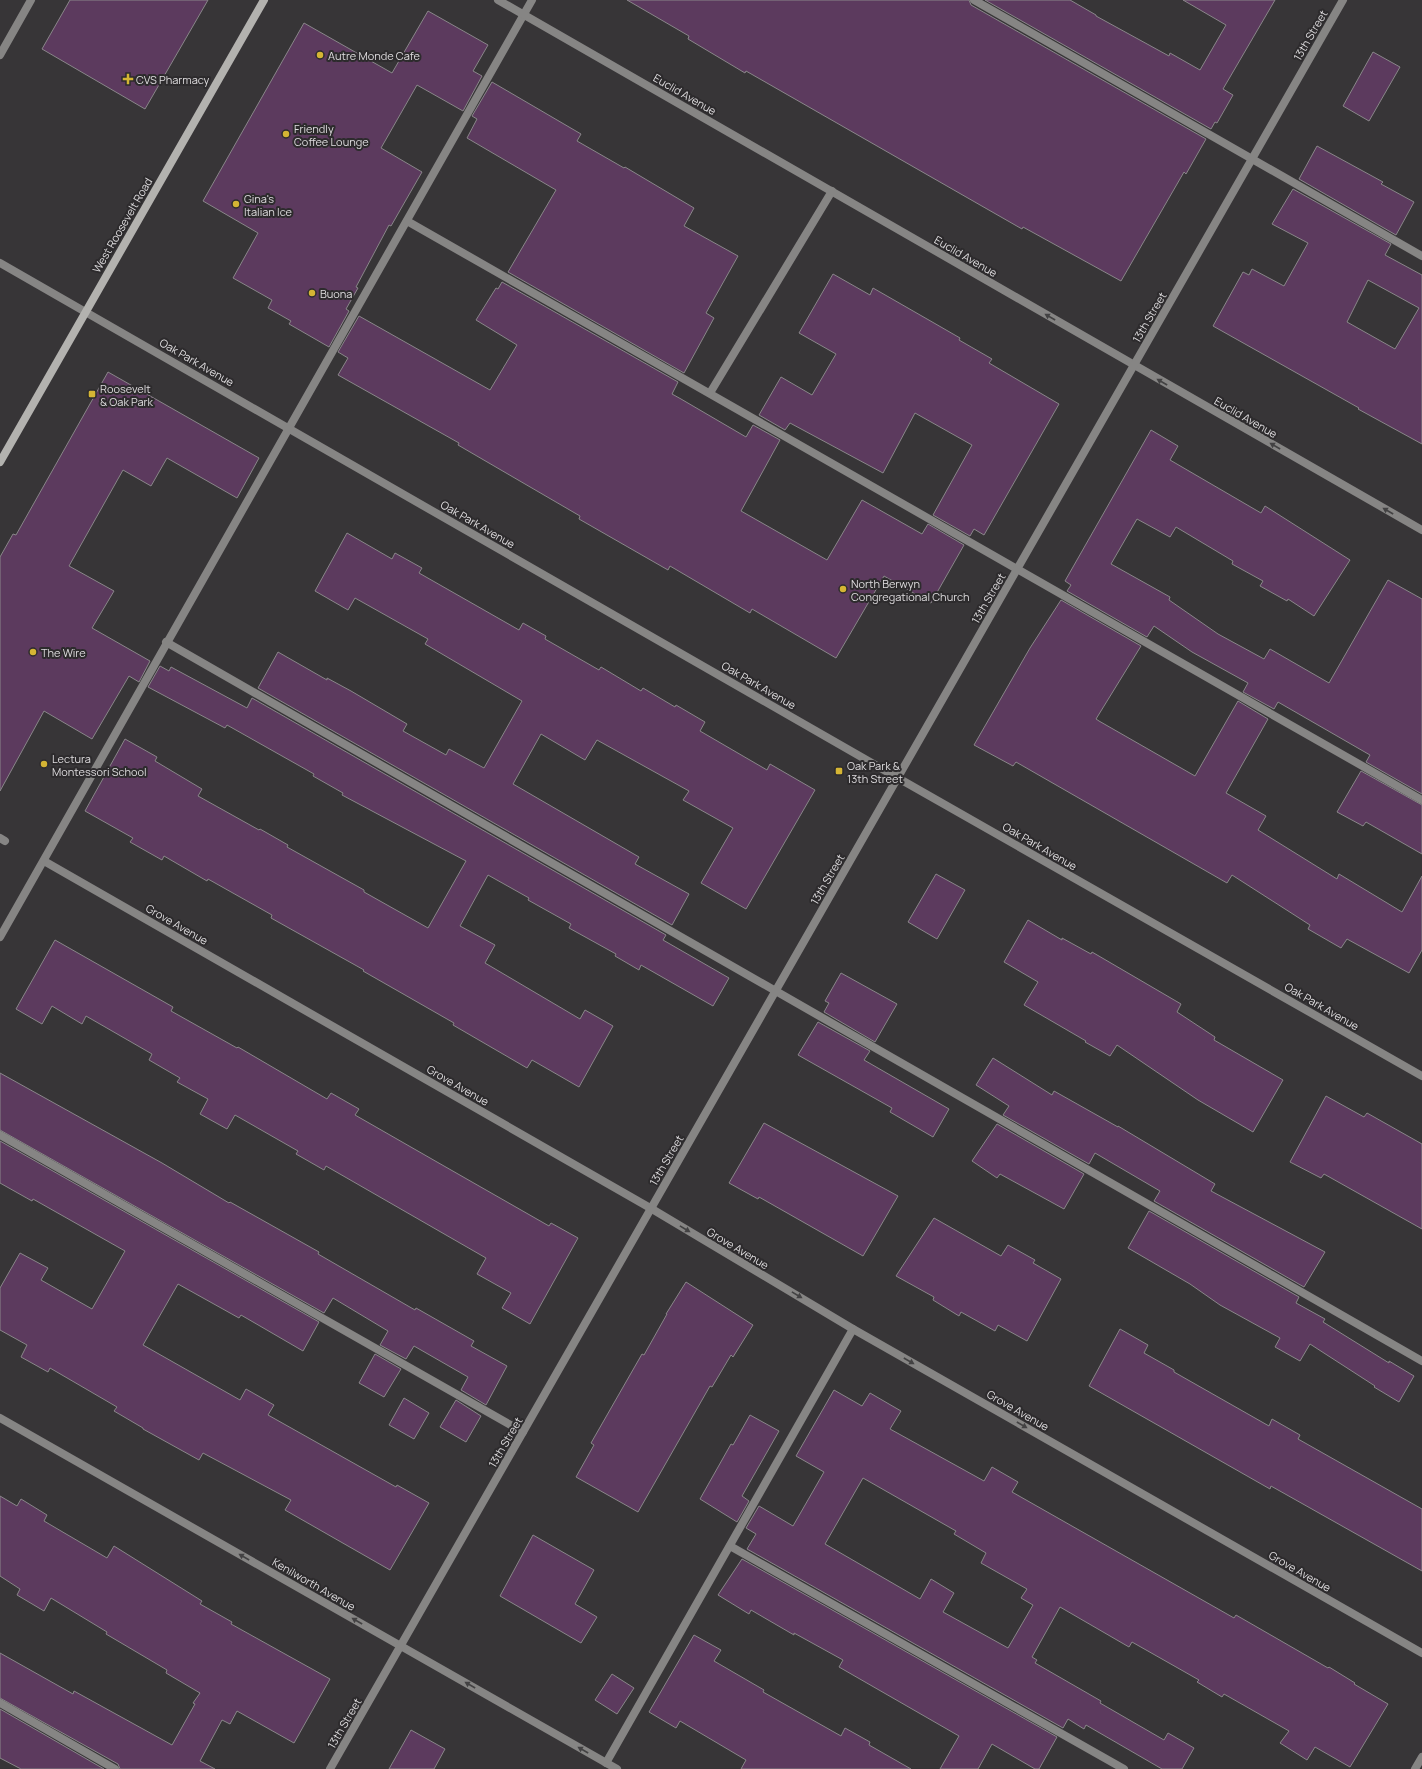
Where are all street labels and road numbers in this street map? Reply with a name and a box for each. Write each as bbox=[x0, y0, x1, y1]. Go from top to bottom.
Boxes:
street label: 13th Street bbox=[1290, 7, 1330, 63]
street label: Euclid Avenue bbox=[651, 70, 720, 118]
street label: West Roosevelt Road bbox=[89, 175, 155, 275]
street label: Euclid Avenue bbox=[932, 232, 1001, 280]
street label: 13th Street bbox=[1129, 289, 1169, 345]
street label: Oak Park Avenue bbox=[157, 335, 237, 390]
street label: Euclid Avenue bbox=[1212, 393, 1281, 441]
street label: Oak Park Avenue bbox=[438, 497, 518, 552]
street label: 13th Street bbox=[968, 570, 1008, 626]
street label: Oak Park Avenue bbox=[719, 658, 799, 713]
street label: Oak Park Avenue bbox=[1000, 819, 1080, 874]
street label: 13th Street bbox=[807, 851, 847, 907]
street label: Grove Avenue bbox=[143, 900, 211, 948]
street label: Oak Park Avenue bbox=[1282, 979, 1362, 1034]
street label: Grove Avenue bbox=[424, 1061, 492, 1109]
street label: 13th Street bbox=[646, 1132, 686, 1188]
street label: Grove Avenue bbox=[704, 1224, 772, 1273]
street label: Grove Avenue bbox=[984, 1386, 1052, 1434]
street label: 13th Street bbox=[485, 1414, 525, 1470]
street label: Grove Avenue bbox=[1266, 1547, 1334, 1595]
street label: Kenilworth Avenue bbox=[270, 1554, 359, 1614]
street label: 13th Street bbox=[324, 1695, 364, 1751]

